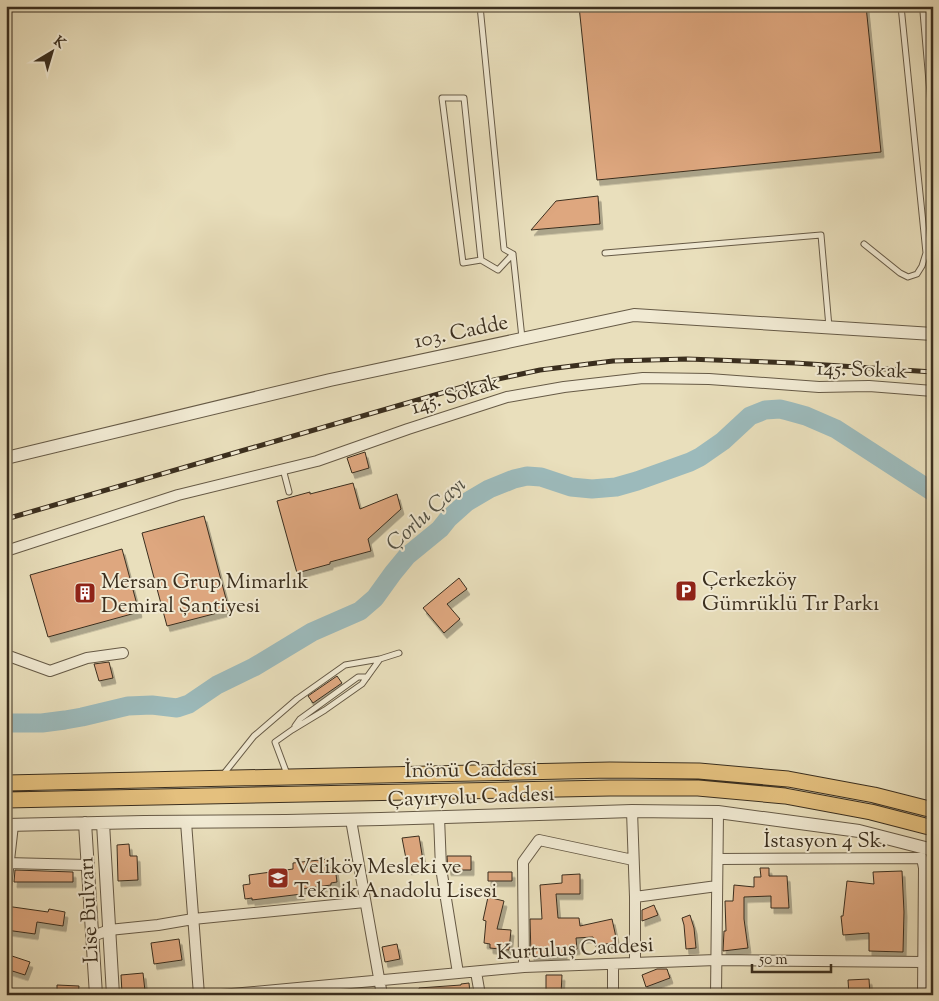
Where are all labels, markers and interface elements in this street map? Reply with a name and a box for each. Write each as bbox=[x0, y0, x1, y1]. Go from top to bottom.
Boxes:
north arrow bbox=[28, 28, 78, 78]
text: K bbox=[49, 32, 70, 55]
street label: 103. Cadde bbox=[412, 308, 511, 358]
street label: 145. Sokak bbox=[816, 354, 909, 388]
street label: 145. Sokak bbox=[408, 368, 504, 424]
water label: Çorlu Çayı bbox=[380, 471, 474, 560]
place label: Çerkezköy Gümrüklü Tır Parkı bbox=[702, 566, 879, 620]
place label: Mersan Grup Mimarlık Demiral Şantiyesi bbox=[101, 568, 309, 622]
parking icon: Çerkezköy Gümrüklü Tır Parkı bbox=[674, 579, 698, 603]
building icon: Mersan Grup Mimarlık Demiral Şantiyesi bbox=[73, 581, 97, 605]
street label: İnönü Caddesi bbox=[404, 755, 538, 787]
street label: Çayıryolu Caddesi bbox=[387, 780, 555, 816]
street label: İstasyon 4 Sk. bbox=[763, 827, 887, 857]
place label: Veliköy Mesleki ve Teknik Anadolu Lisesi bbox=[294, 853, 497, 907]
street label: Lise Bulvarı bbox=[72, 856, 108, 964]
school or university icon: Veliköy Mesleki ve Teknik Anadolu Lisesi bbox=[266, 866, 290, 890]
street label: Kurtuluş Caddesi bbox=[496, 931, 655, 969]
scale bar bbox=[752, 941, 830, 973]
text: 50 m bbox=[758, 950, 788, 971]

